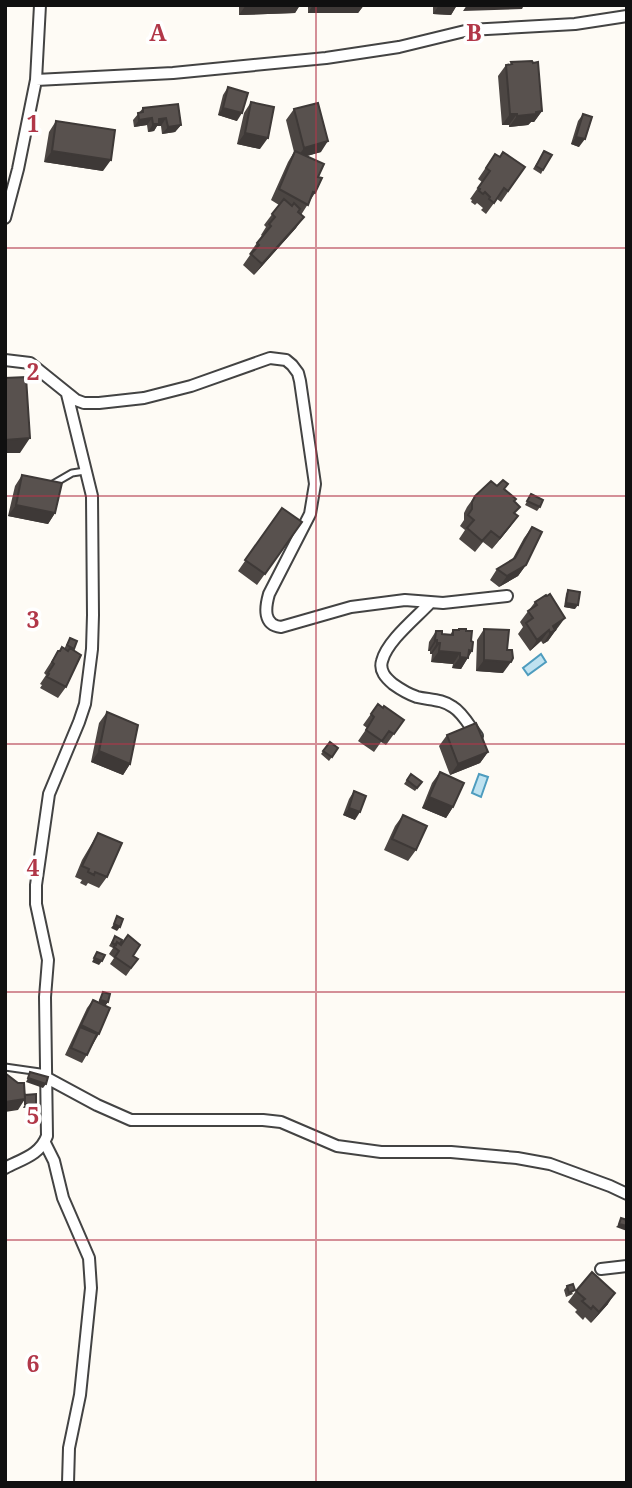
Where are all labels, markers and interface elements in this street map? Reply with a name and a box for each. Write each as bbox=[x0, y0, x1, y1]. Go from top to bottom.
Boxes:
text: A bbox=[149, 16, 167, 48]
text: B bbox=[466, 16, 482, 48]
text: 1 bbox=[27, 107, 40, 139]
text: 2 bbox=[27, 355, 40, 387]
text: 3 bbox=[27, 603, 40, 635]
text: 4 bbox=[27, 851, 40, 883]
text: 5 bbox=[27, 1099, 40, 1131]
text: 6 bbox=[27, 1347, 40, 1379]

